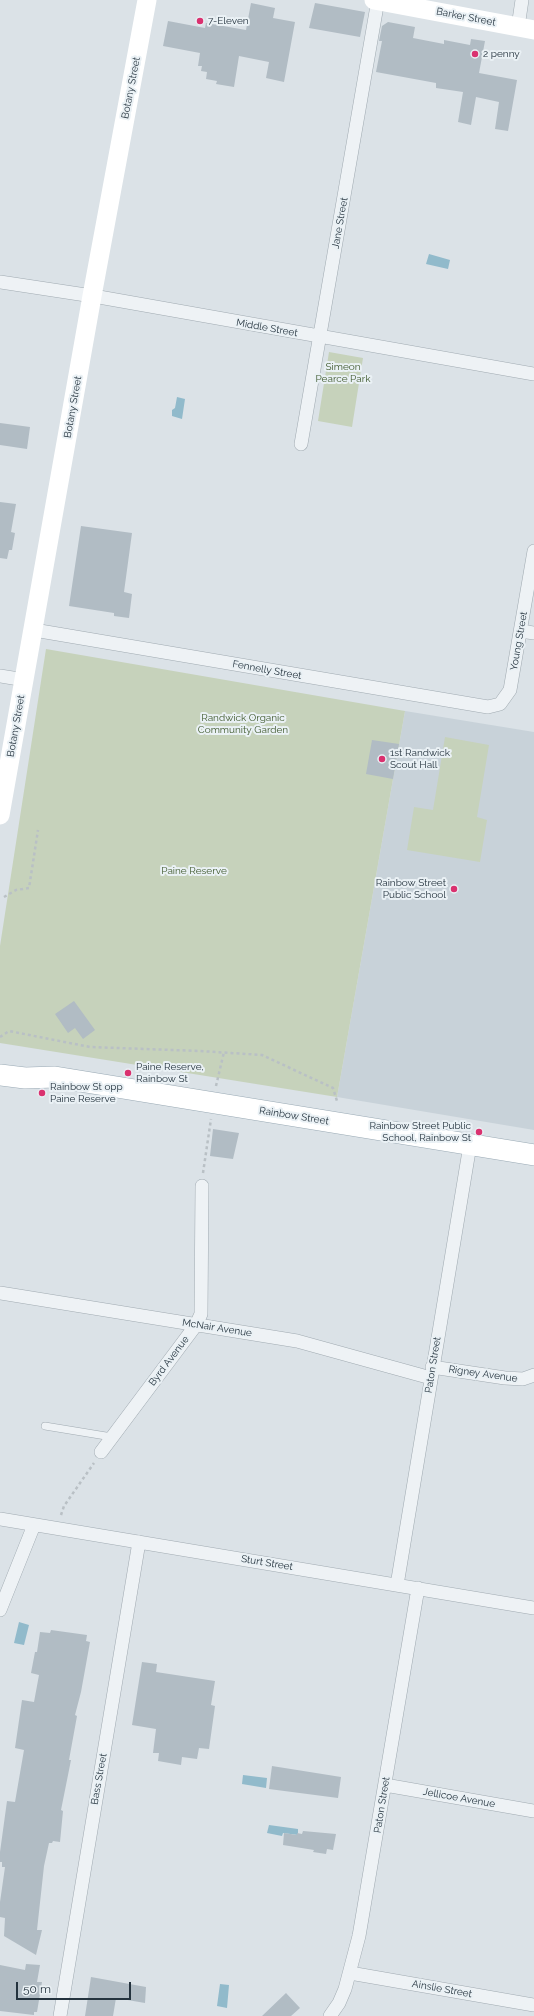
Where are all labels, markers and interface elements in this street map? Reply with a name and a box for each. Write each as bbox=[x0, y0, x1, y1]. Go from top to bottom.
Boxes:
street label: Barker Street bbox=[435, 5, 497, 29]
place label: 7-Eleven bbox=[208, 15, 249, 27]
marker: 7-Eleven bbox=[195, 16, 205, 26]
place label: 2 penny bbox=[483, 48, 520, 60]
marker: 2 penny bbox=[470, 49, 480, 59]
street label: Botany Street bbox=[119, 56, 143, 120]
street label: Jane Street bbox=[330, 196, 350, 250]
street label: Middle Street bbox=[235, 317, 299, 339]
park label: Simeon Pearce Park bbox=[315, 361, 371, 384]
street label: Botany Street bbox=[62, 375, 84, 439]
street label: Young Street bbox=[508, 611, 530, 671]
street label: Fennelly Street bbox=[232, 658, 302, 682]
street label: Botany Street bbox=[5, 694, 27, 758]
park label: Randwick Organic Community Garden bbox=[198, 712, 288, 736]
place label: 1st Randwick Scout Hall bbox=[390, 747, 450, 770]
marker: 1st Randwick Scout Hall bbox=[377, 754, 387, 764]
park label: Paine Reserve bbox=[161, 865, 227, 877]
place label: Rainbow Street Public School bbox=[376, 877, 446, 900]
marker: Rainbow Street Public School bbox=[449, 884, 459, 894]
place label: Paine Reserve, Rainbow St bbox=[136, 1061, 204, 1084]
marker: Paine Reserve, Rainbow St bbox=[123, 1068, 133, 1078]
place label: Rainbow St opp Paine Reserve bbox=[50, 1081, 123, 1104]
marker: Rainbow St opp Paine Reserve bbox=[37, 1088, 47, 1098]
street label: Rainbow Street bbox=[258, 1105, 330, 1127]
place label: Rainbow Street Public School, Rainbow St bbox=[369, 1120, 471, 1144]
marker: Rainbow Street Public School, Rainbow St bbox=[474, 1127, 484, 1137]
street label: McNair Avenue bbox=[181, 1317, 253, 1339]
street label: Byrd Avenue bbox=[146, 1334, 192, 1388]
street label: Paton Street bbox=[423, 1336, 443, 1394]
street label: Rigney Avenue bbox=[448, 1363, 518, 1385]
street label: Sturt Street bbox=[240, 1553, 294, 1573]
street label: Bass Street bbox=[89, 1752, 109, 1806]
street label: Paton Street bbox=[372, 1776, 392, 1834]
street label: Jellicoe Avenue bbox=[422, 1786, 496, 1810]
scale bar bbox=[18, 1974, 133, 2000]
street label: Ainslie Street bbox=[411, 1978, 473, 2000]
text: 50 m bbox=[23, 1982, 51, 1996]

